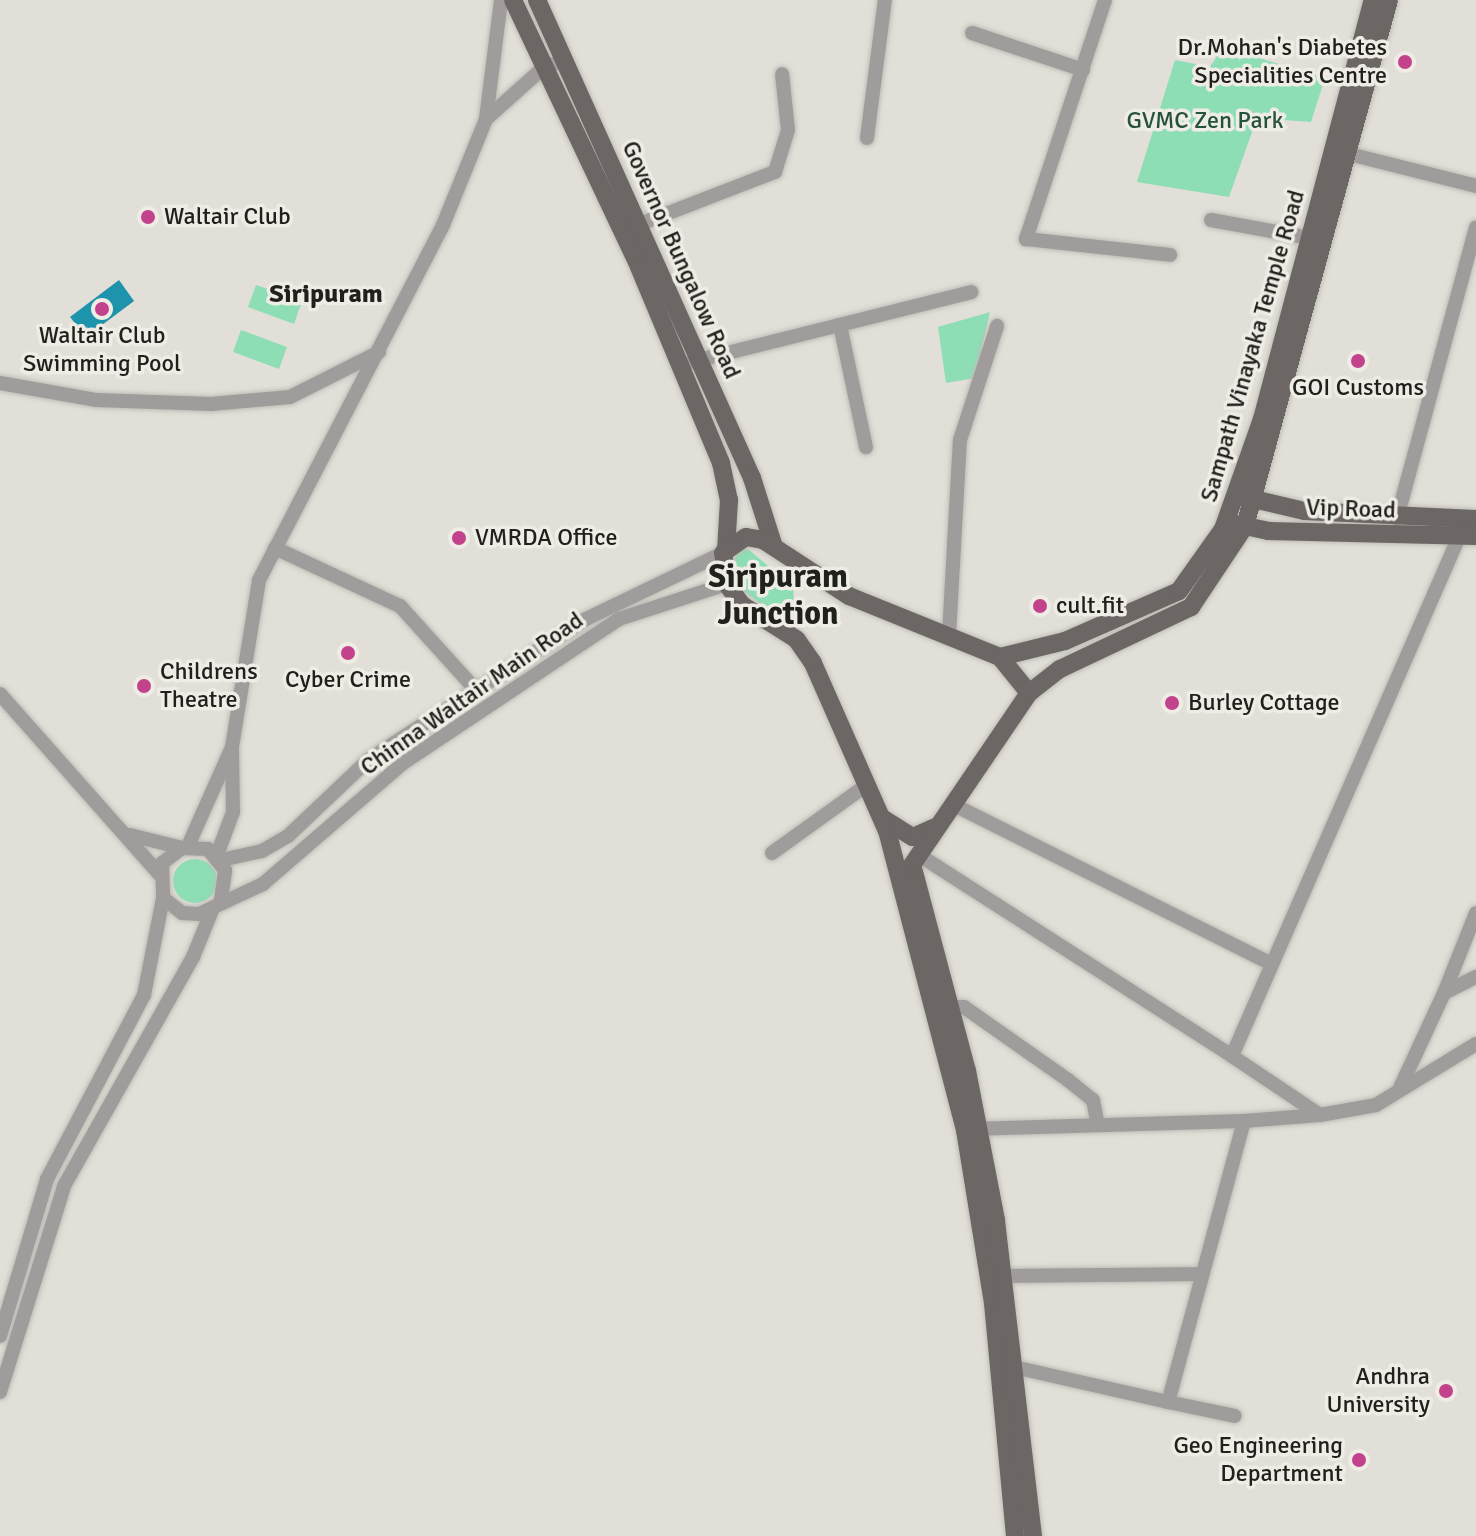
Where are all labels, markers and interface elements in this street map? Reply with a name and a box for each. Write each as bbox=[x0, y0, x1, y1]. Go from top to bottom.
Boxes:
place label: Dr.Mohan's Diabetes Specialities Centre bbox=[1177, 34, 1387, 90]
marker: Dr.Mohan's Diabetes Specialities Centre bbox=[1394, 51, 1416, 73]
park label: GVMC Zen Park bbox=[1127, 107, 1283, 135]
street label: Governor Bungalow Road bbox=[615, 137, 747, 383]
street label: Sampath Vinayaka Temple Road bbox=[1195, 187, 1311, 505]
place label: Waltair Club bbox=[164, 203, 291, 231]
marker: Waltair Club bbox=[139, 208, 157, 226]
district label: Siripuram bbox=[269, 279, 383, 311]
marker: Waltair Club Swimming Pool bbox=[93, 300, 111, 318]
place label: Waltair Club Swimming Pool bbox=[23, 322, 181, 378]
marker: GOI Customs bbox=[1349, 352, 1367, 370]
place label: GOI Customs bbox=[1292, 374, 1424, 402]
street label: Vip Road bbox=[1306, 493, 1396, 525]
place label: VMRDA Office bbox=[475, 524, 618, 552]
marker: VMRDA Office bbox=[450, 529, 468, 547]
district label: Siripuram Junction bbox=[708, 559, 848, 634]
place label: cult.fit bbox=[1056, 592, 1124, 620]
marker: cult.fit bbox=[1031, 597, 1049, 615]
street label: Chinna Waltair Main Road bbox=[355, 606, 589, 782]
marker: Cyber Crime bbox=[339, 644, 357, 662]
place label: Childrens Theatre bbox=[160, 658, 258, 714]
place label: Cyber Crime bbox=[285, 666, 411, 694]
marker: Childrens Theatre bbox=[135, 677, 153, 695]
place label: Burley Cottage bbox=[1188, 689, 1340, 717]
marker: Burley Cottage bbox=[1163, 694, 1181, 712]
place label: Andhra University bbox=[1326, 1363, 1430, 1419]
marker: Andhra University bbox=[1437, 1382, 1455, 1400]
place label: Geo Engineering Department bbox=[1173, 1432, 1343, 1488]
marker: Geo Engineering Department bbox=[1350, 1451, 1368, 1469]

